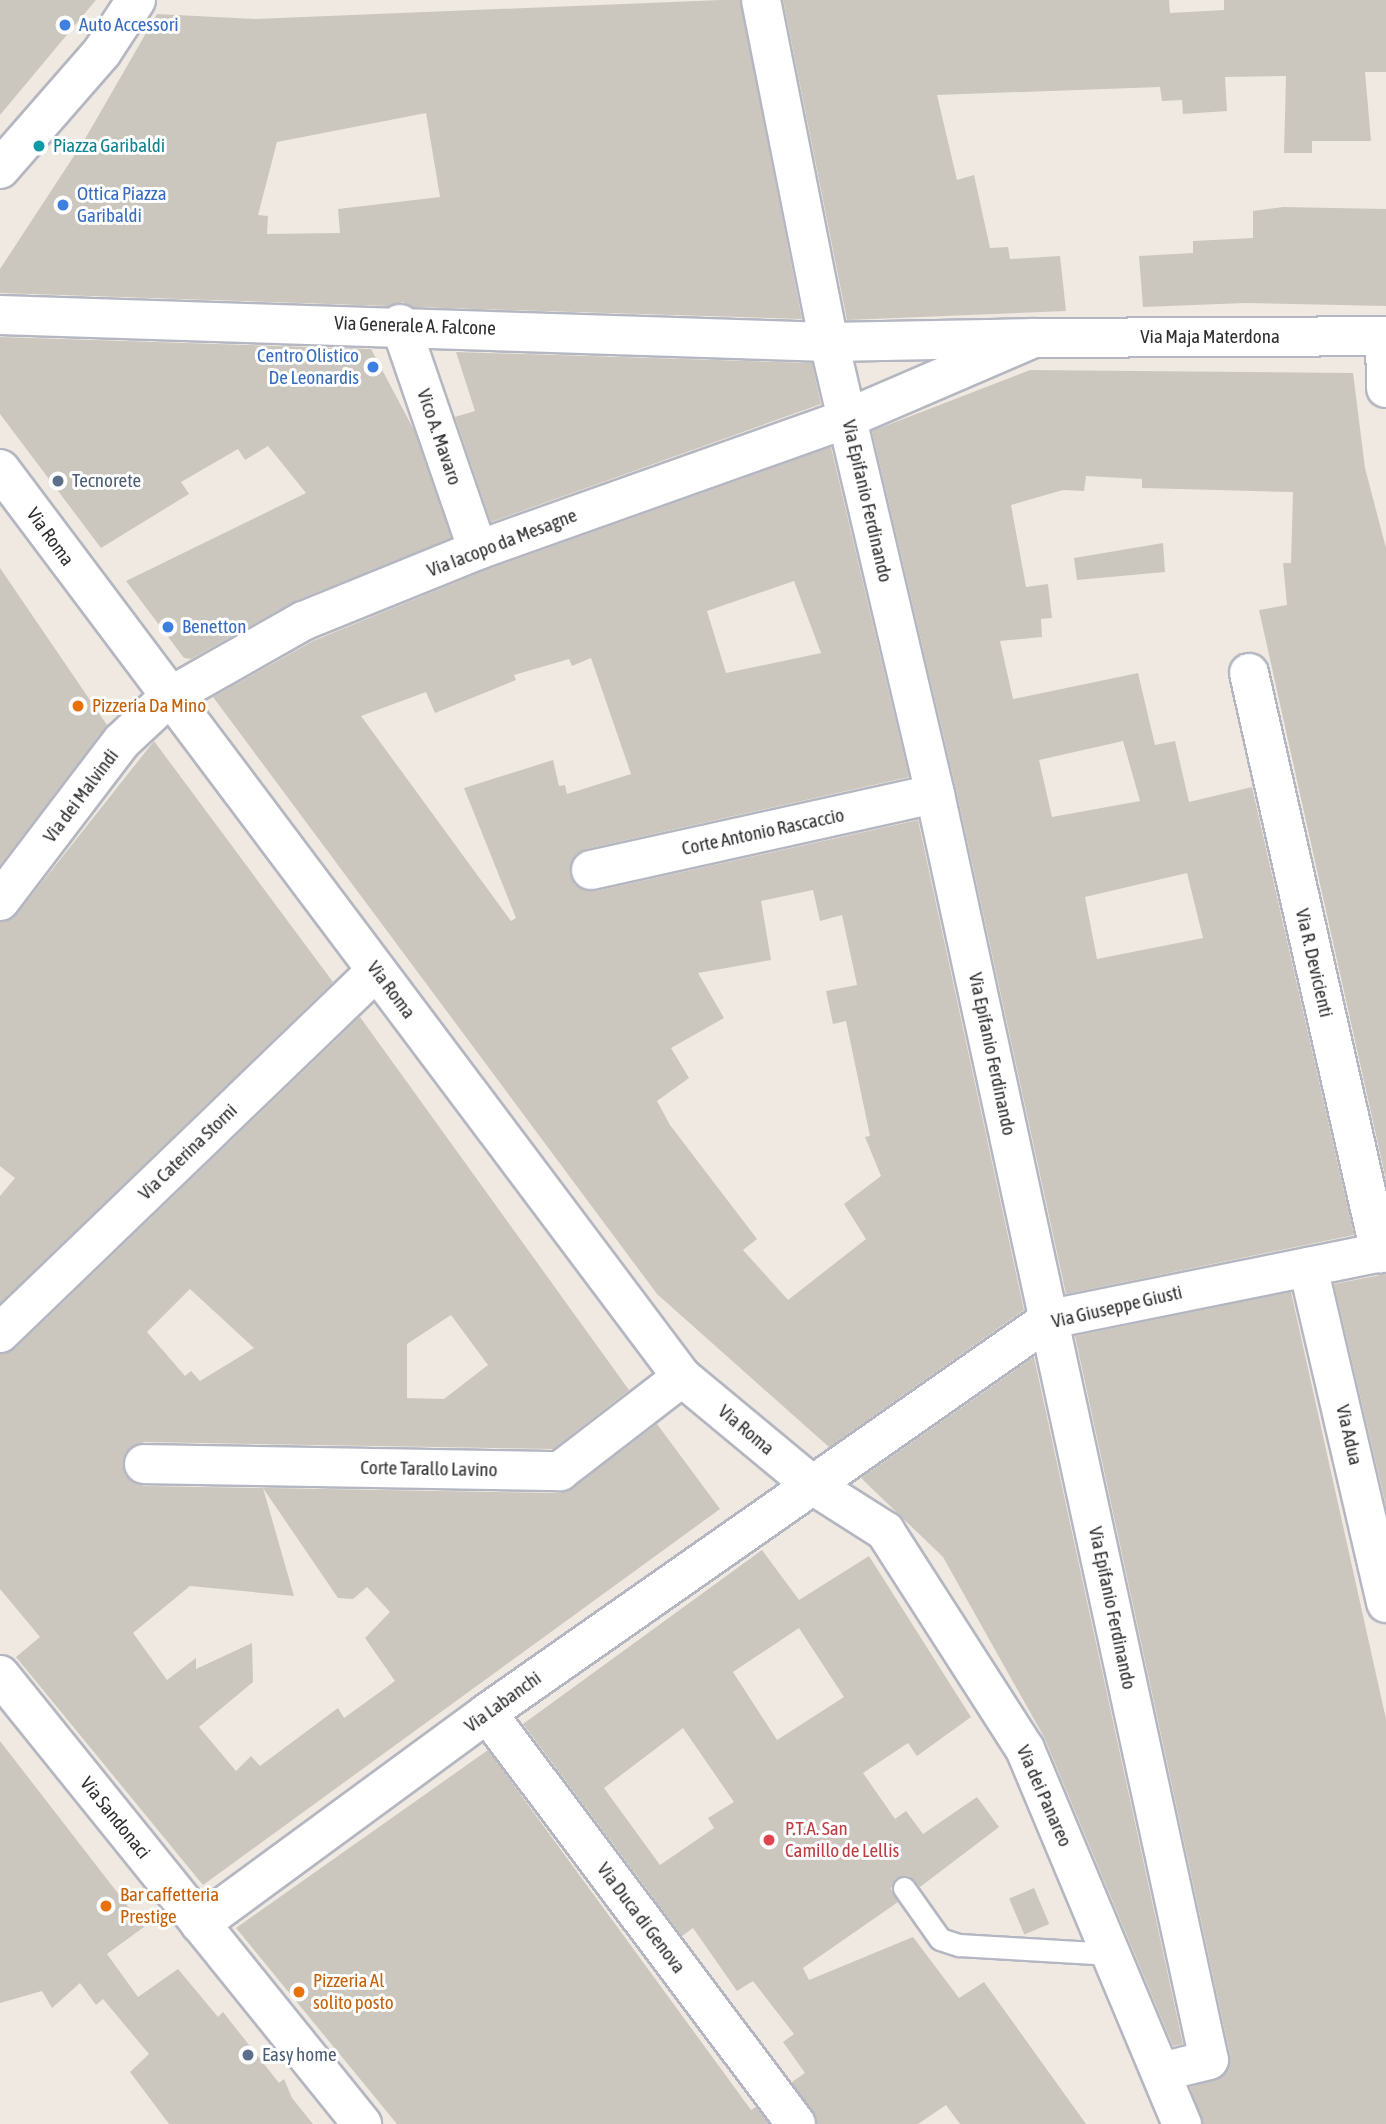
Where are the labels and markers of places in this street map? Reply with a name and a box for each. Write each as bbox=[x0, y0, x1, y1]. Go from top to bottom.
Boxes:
place label: Auto Accessori bbox=[79, 14, 179, 36]
marker: Auto Accessori bbox=[57, 17, 73, 33]
place label: Piazza Garibaldi bbox=[53, 135, 165, 157]
marker: Piazza Garibaldi bbox=[31, 138, 47, 154]
place label: Ottica Piazza Garibaldi bbox=[77, 183, 167, 227]
marker: Ottica Piazza Garibaldi bbox=[55, 197, 71, 213]
place label: Centro Olistico De Leonardis bbox=[257, 345, 359, 389]
marker: Centro Olistico De Leonardis bbox=[365, 359, 381, 375]
place label: Tecnorete bbox=[72, 470, 141, 492]
marker: Tecnorete bbox=[50, 473, 66, 489]
place label: Benetton bbox=[182, 616, 246, 638]
marker: Benetton bbox=[160, 619, 176, 635]
place label: Pizzeria Da Mino bbox=[92, 695, 206, 717]
marker: Pizzeria Da Mino bbox=[70, 698, 86, 714]
place label: P.T.A. San Camillo de Lellis bbox=[785, 1818, 899, 1862]
marker: P.T.A. San Camillo de Lellis bbox=[759, 1830, 779, 1850]
place label: Bar caffetteria Prestige bbox=[120, 1884, 219, 1928]
marker: Bar caffetteria Prestige bbox=[98, 1898, 114, 1914]
place label: Pizzeria Al solito posto bbox=[313, 1970, 394, 2014]
marker: Pizzeria Al solito posto bbox=[291, 1984, 307, 2000]
place label: Easy home bbox=[262, 2044, 337, 2066]
marker: Easy home bbox=[240, 2047, 256, 2063]

